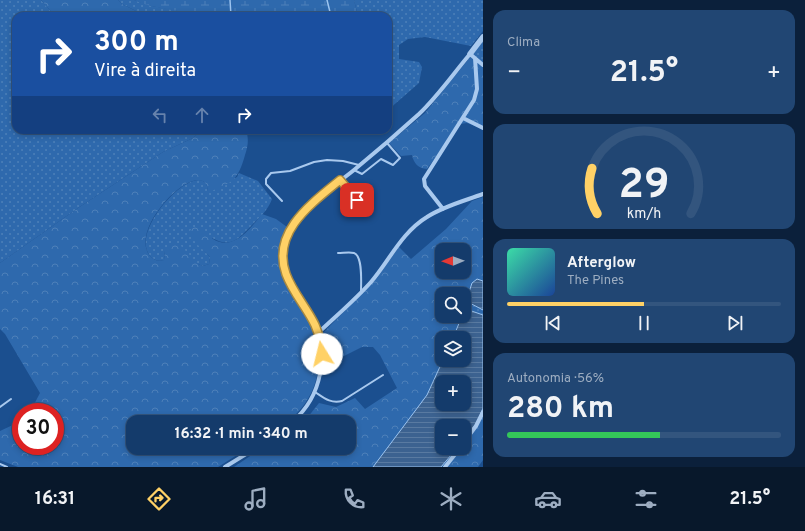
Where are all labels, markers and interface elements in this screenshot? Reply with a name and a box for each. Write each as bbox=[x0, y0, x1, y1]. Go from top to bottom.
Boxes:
text: 300 m bbox=[94, 25, 179, 61]
icon: right bbox=[28, 28, 80, 80]
text: Clima bbox=[507, 35, 540, 51]
text: 21.5° bbox=[610, 55, 678, 92]
text: Vire à direita bbox=[94, 60, 196, 83]
text: − bbox=[507, 60, 521, 87]
text: + bbox=[767, 60, 781, 87]
icon: left bbox=[149, 104, 171, 126]
icon: ahead bbox=[191, 104, 213, 126]
icon: right bbox=[233, 104, 255, 126]
text: 29 bbox=[619, 160, 670, 213]
pin bbox=[340, 183, 374, 217]
icon: arrive bbox=[346, 189, 368, 211]
text: km/h bbox=[627, 205, 661, 223]
north arrow bbox=[435, 243, 471, 279]
map controls bbox=[435, 243, 471, 455]
text: Afterglow bbox=[567, 254, 636, 273]
text: The Pines bbox=[567, 273, 624, 289]
button: search bbox=[435, 287, 471, 323]
icon: previous bbox=[542, 312, 564, 334]
icon: pause bbox=[633, 312, 655, 334]
icon: next bbox=[724, 312, 746, 334]
button: layers bbox=[435, 331, 471, 367]
position arrow bbox=[301, 333, 343, 375]
text: Autonomia · 56% bbox=[507, 371, 604, 387]
button: + bbox=[435, 375, 471, 411]
text: 280 km bbox=[507, 391, 614, 428]
speed limit sign: 30 bbox=[12, 403, 64, 455]
button: − bbox=[435, 419, 471, 455]
text: 16:32 · 1 min · 340 m bbox=[174, 425, 308, 444]
icon: directions bbox=[145, 485, 173, 513]
icon: music bbox=[242, 485, 270, 513]
icon: phone bbox=[340, 485, 368, 513]
icon: climate bbox=[437, 485, 465, 513]
icon: car bbox=[534, 485, 562, 513]
icon: filters bbox=[632, 485, 660, 513]
text: 16:31 bbox=[35, 488, 75, 511]
text: 21.5° bbox=[729, 488, 770, 511]

